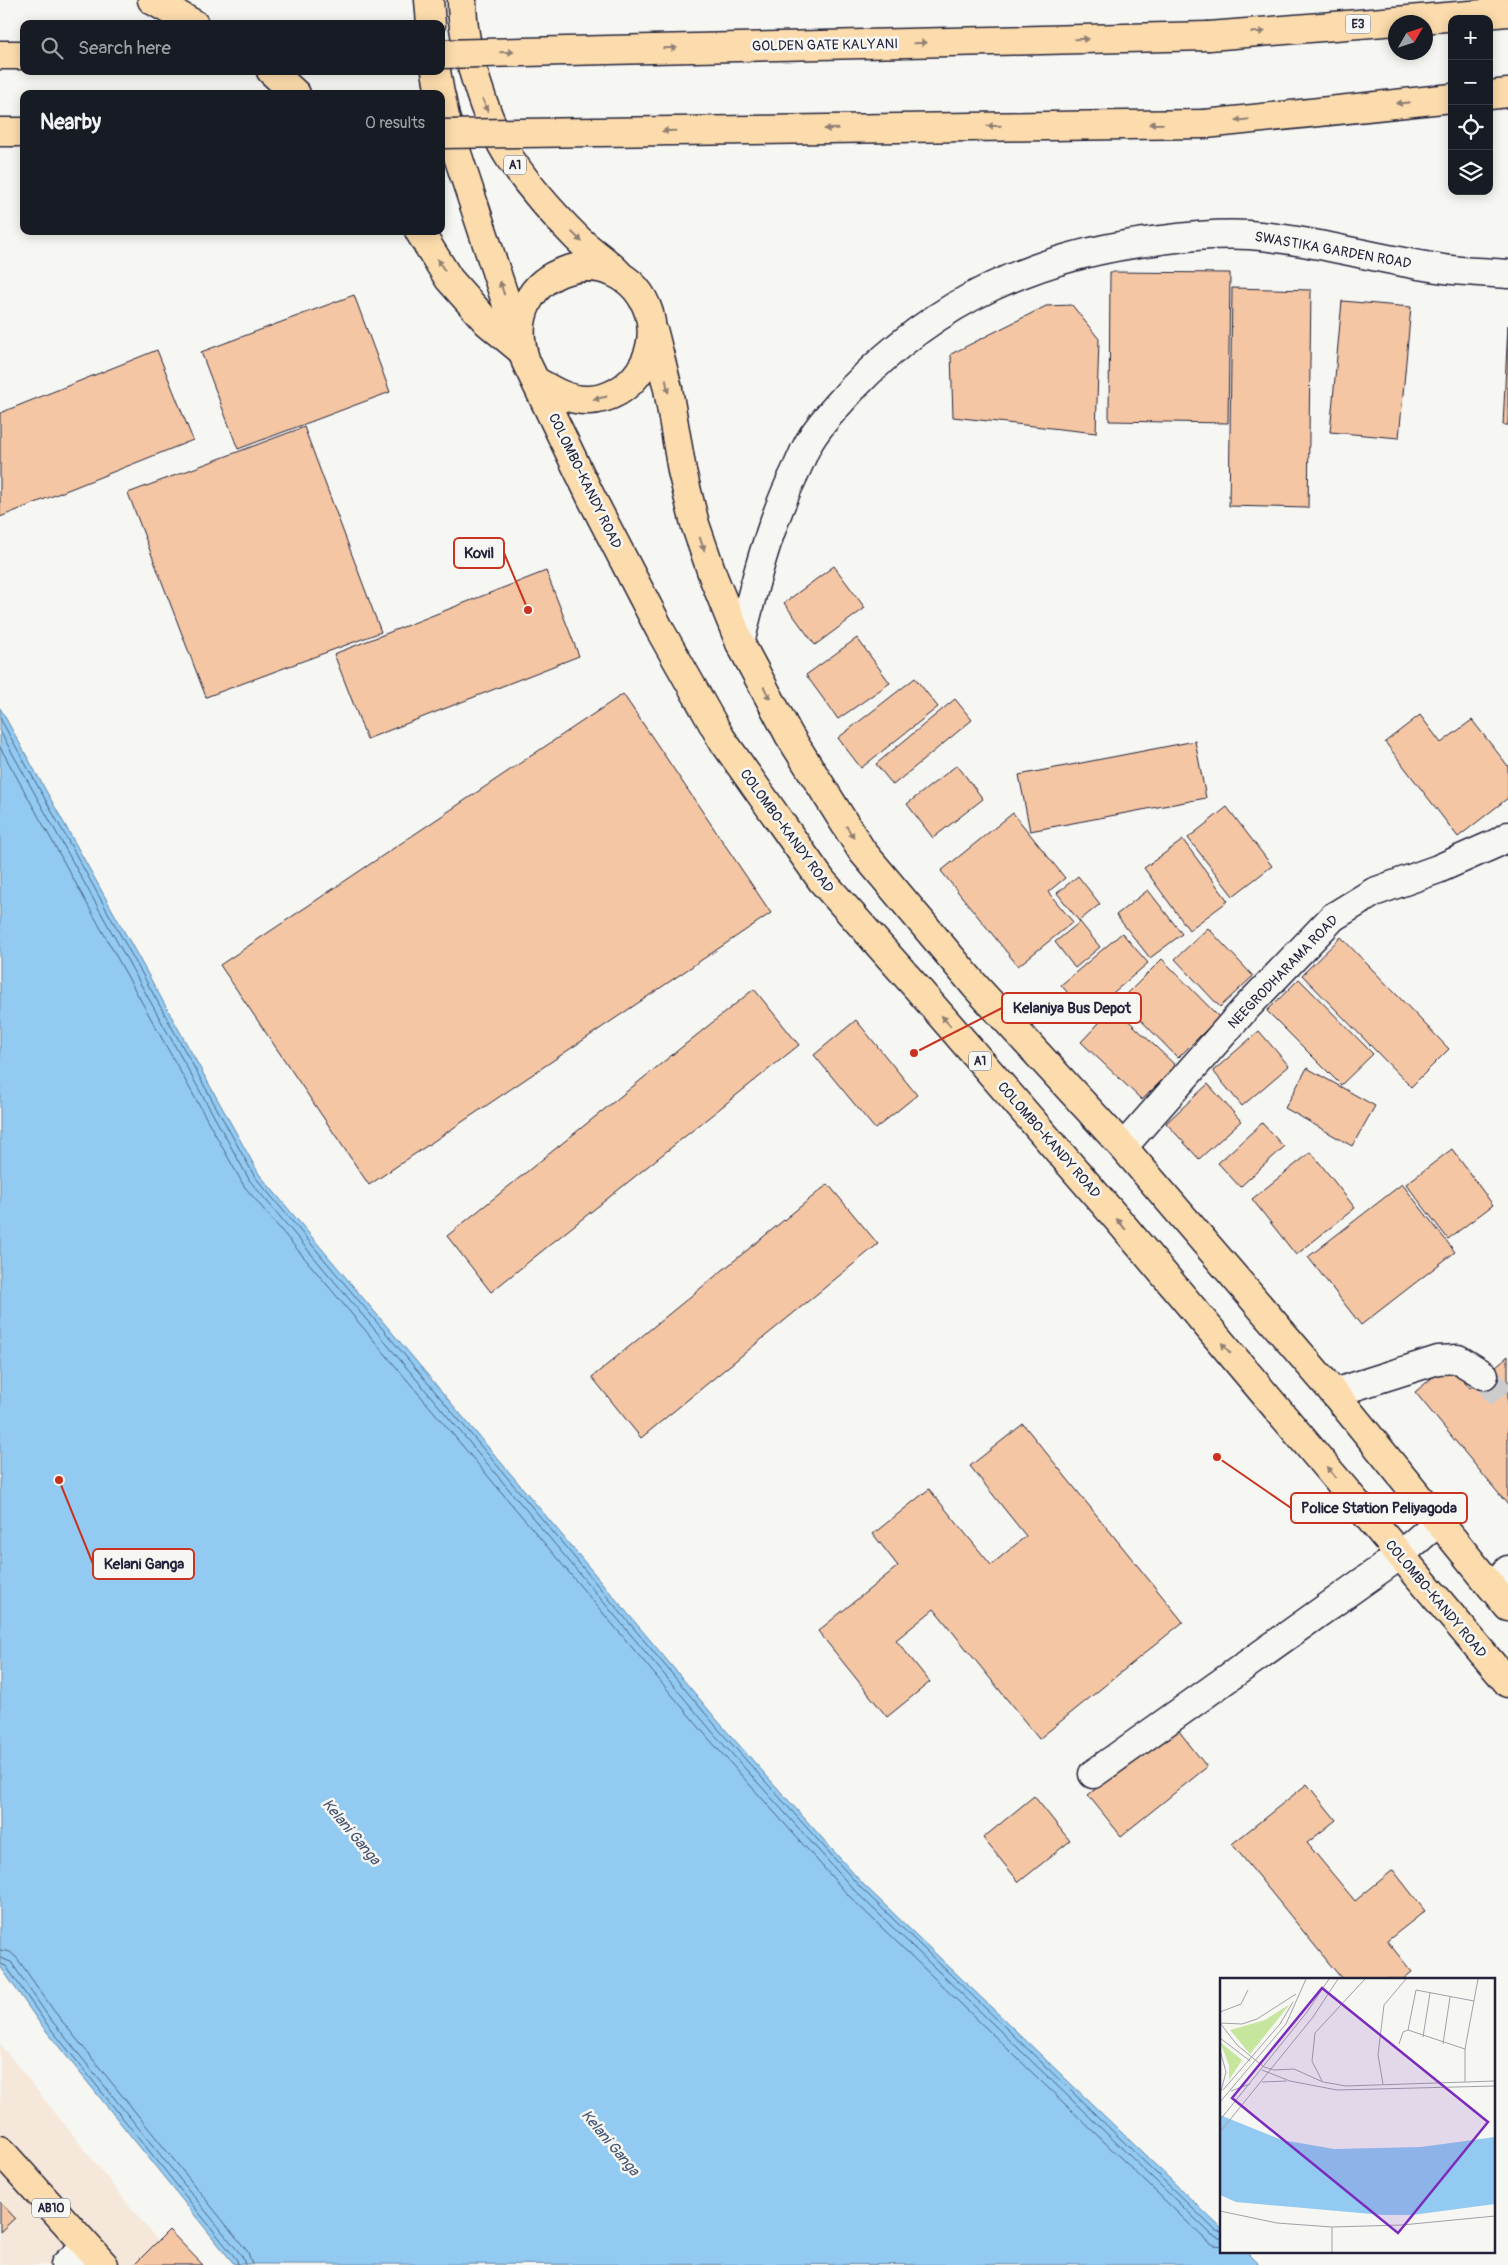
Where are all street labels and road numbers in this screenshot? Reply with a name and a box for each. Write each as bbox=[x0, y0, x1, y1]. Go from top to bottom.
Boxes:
road number: E3 bbox=[1346, 14, 1370, 34]
street label: GOLDEN GATE KALYANI bbox=[752, 35, 898, 55]
road number: A1 bbox=[504, 156, 526, 174]
street label: SWASTIKA GARDEN ROAD bbox=[1253, 228, 1413, 272]
street label: COLOMBO-KANDY ROAD bbox=[545, 411, 625, 552]
street label: COLOMBO-KANDY ROAD bbox=[737, 766, 838, 896]
street label: NEEGRODHARAMA ROAD bbox=[1224, 912, 1342, 1032]
road number: A1 bbox=[969, 1052, 991, 1070]
street label: COLOMBO-KANDY ROAD bbox=[994, 1078, 1104, 1202]
street label: COLOMBO-KANDY ROAD bbox=[1382, 1537, 1490, 1661]
road number: AB10 bbox=[32, 2198, 70, 2218]

